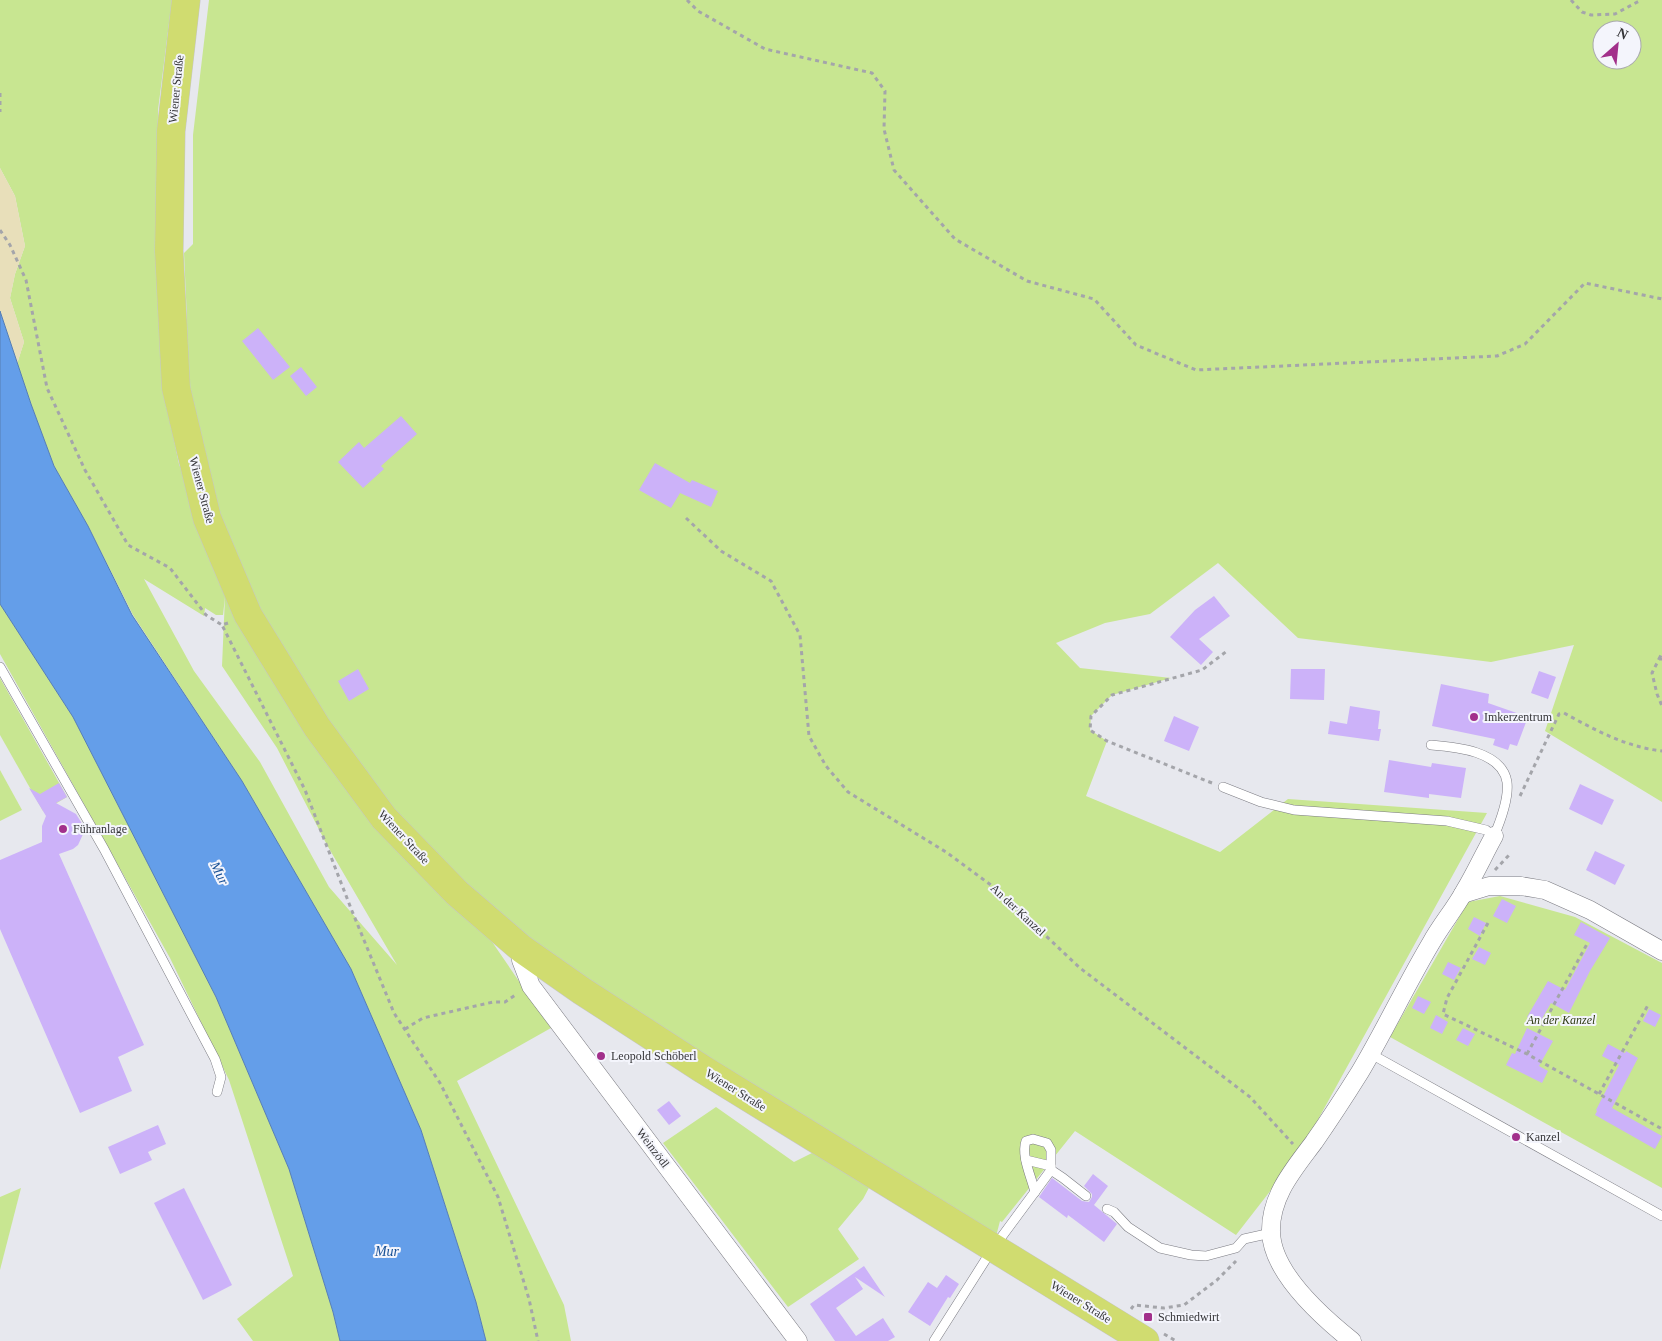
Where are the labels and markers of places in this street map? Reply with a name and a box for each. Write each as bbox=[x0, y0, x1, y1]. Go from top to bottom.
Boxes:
place label: Imkerzentrum bbox=[1484, 710, 1553, 724]
marker: Imkerzentrum bbox=[1468, 711, 1480, 723]
place label: Führanlage bbox=[73, 822, 127, 836]
marker: Führanlage bbox=[57, 823, 69, 835]
place label: Leopold Schöberl bbox=[611, 1049, 697, 1063]
marker: Leopold Schöberl bbox=[595, 1050, 607, 1062]
place label: Kanzel bbox=[1526, 1130, 1561, 1144]
marker: Kanzel bbox=[1510, 1131, 1522, 1143]
place label: Schmiedwirt bbox=[1158, 1310, 1220, 1324]
marker: Schmiedwirt bbox=[1142, 1311, 1154, 1323]

